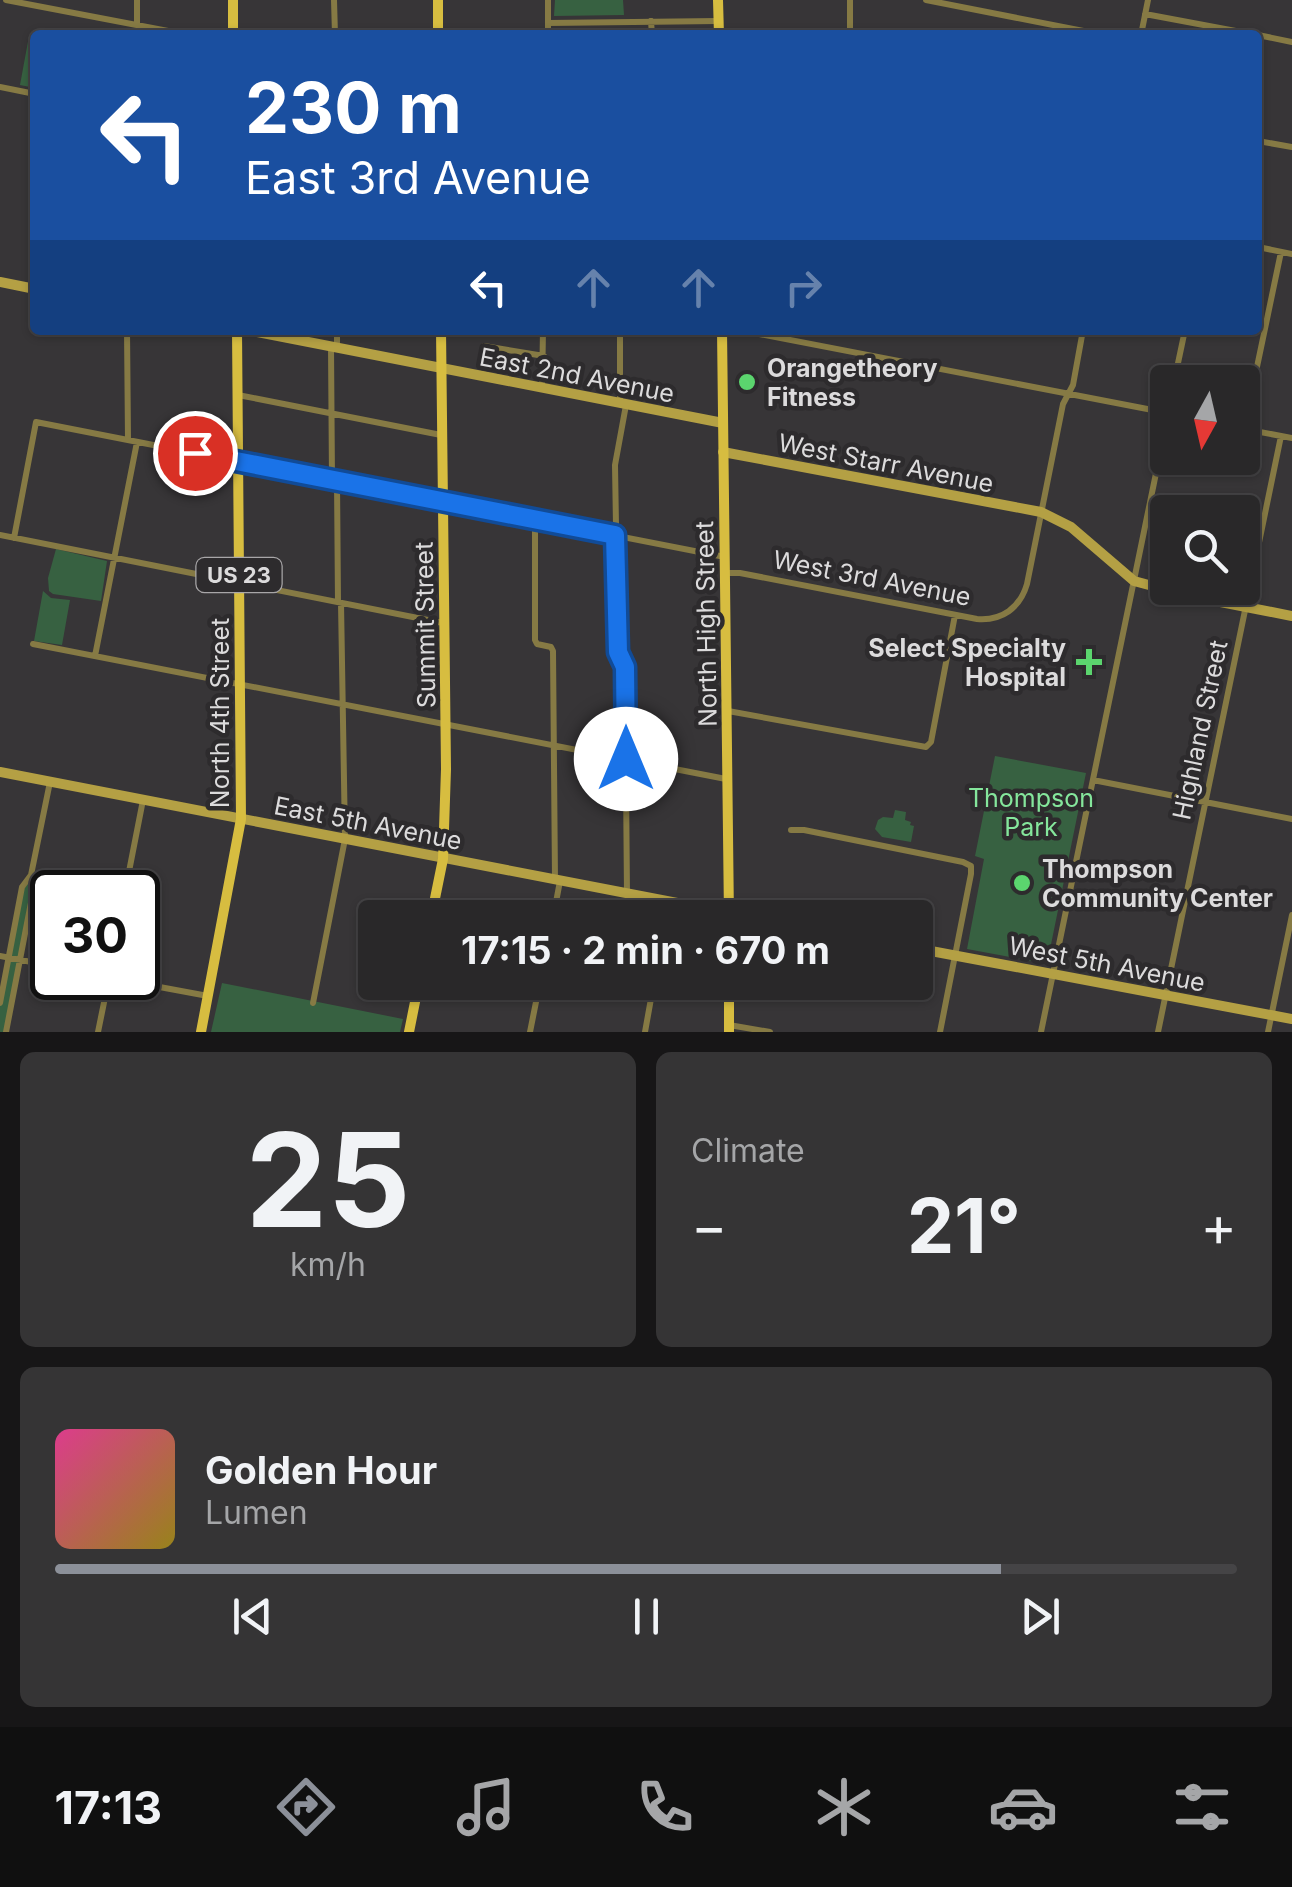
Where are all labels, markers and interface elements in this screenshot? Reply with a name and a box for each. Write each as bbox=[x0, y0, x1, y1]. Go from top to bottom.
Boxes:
text: 230 m bbox=[245, 65, 462, 150]
icon: left bbox=[80, 70, 210, 200]
text: East 3rd Avenue bbox=[245, 150, 591, 205]
icon: left bbox=[461, 260, 516, 315]
icon: ahead bbox=[566, 260, 621, 315]
icon: ahead bbox=[671, 260, 726, 315]
icon: right bbox=[776, 260, 831, 315]
street label: East 2nd Avenue bbox=[477, 341, 677, 409]
place label: Orangetheory Fitness bbox=[767, 353, 938, 412]
north arrow bbox=[1150, 365, 1260, 475]
map controls bbox=[1150, 365, 1260, 605]
marker: Orangetheory Fitness bbox=[736, 371, 758, 393]
pin bbox=[153, 411, 238, 496]
icon: arrive bbox=[168, 426, 223, 481]
street label: West Starr Avenue bbox=[776, 427, 996, 499]
button: search bbox=[1150, 495, 1260, 605]
street label: North High Street bbox=[689, 521, 723, 727]
street label: Summit Street bbox=[409, 542, 441, 708]
street label: West 3rd Avenue bbox=[771, 544, 973, 612]
road number: US 23 bbox=[196, 558, 282, 592]
street label: North 4th Street bbox=[205, 618, 235, 808]
place label: Select Specialty Hospital bbox=[868, 633, 1066, 692]
street label: Highland Street bbox=[1166, 638, 1234, 822]
marker: Select Specialty Hospital bbox=[1076, 649, 1102, 675]
position arrow bbox=[574, 707, 678, 811]
park label: Thompson Park bbox=[968, 783, 1094, 842]
street label: East 5th Avenue bbox=[272, 790, 464, 856]
place label: Thompson Community Center bbox=[1042, 854, 1273, 913]
speed limit sign: 30 bbox=[30, 870, 160, 1000]
marker: Thompson Community Center bbox=[1011, 872, 1033, 894]
text: 17:15 · 2 min · 670 m bbox=[461, 927, 830, 973]
street label: West 5th Avenue bbox=[1006, 930, 1208, 998]
text: 25 bbox=[246, 1101, 410, 1258]
text: Climate bbox=[691, 1131, 805, 1170]
text: 21° bbox=[907, 1180, 1021, 1271]
text: − bbox=[691, 1193, 727, 1259]
text: + bbox=[1201, 1193, 1237, 1259]
text: km/h bbox=[290, 1245, 366, 1284]
text: Golden Hour bbox=[205, 1447, 437, 1493]
text: Lumen bbox=[205, 1493, 308, 1532]
icon: previous bbox=[225, 1589, 280, 1644]
icon: pause bbox=[619, 1589, 674, 1644]
icon: next bbox=[1013, 1589, 1068, 1644]
icon: directions bbox=[271, 1772, 341, 1842]
icon: music bbox=[451, 1772, 521, 1842]
icon: phone bbox=[630, 1772, 700, 1842]
icon: climate bbox=[809, 1772, 879, 1842]
icon: car bbox=[988, 1772, 1058, 1842]
icon: filters bbox=[1167, 1772, 1237, 1842]
text: 17:13 bbox=[55, 1780, 162, 1835]

